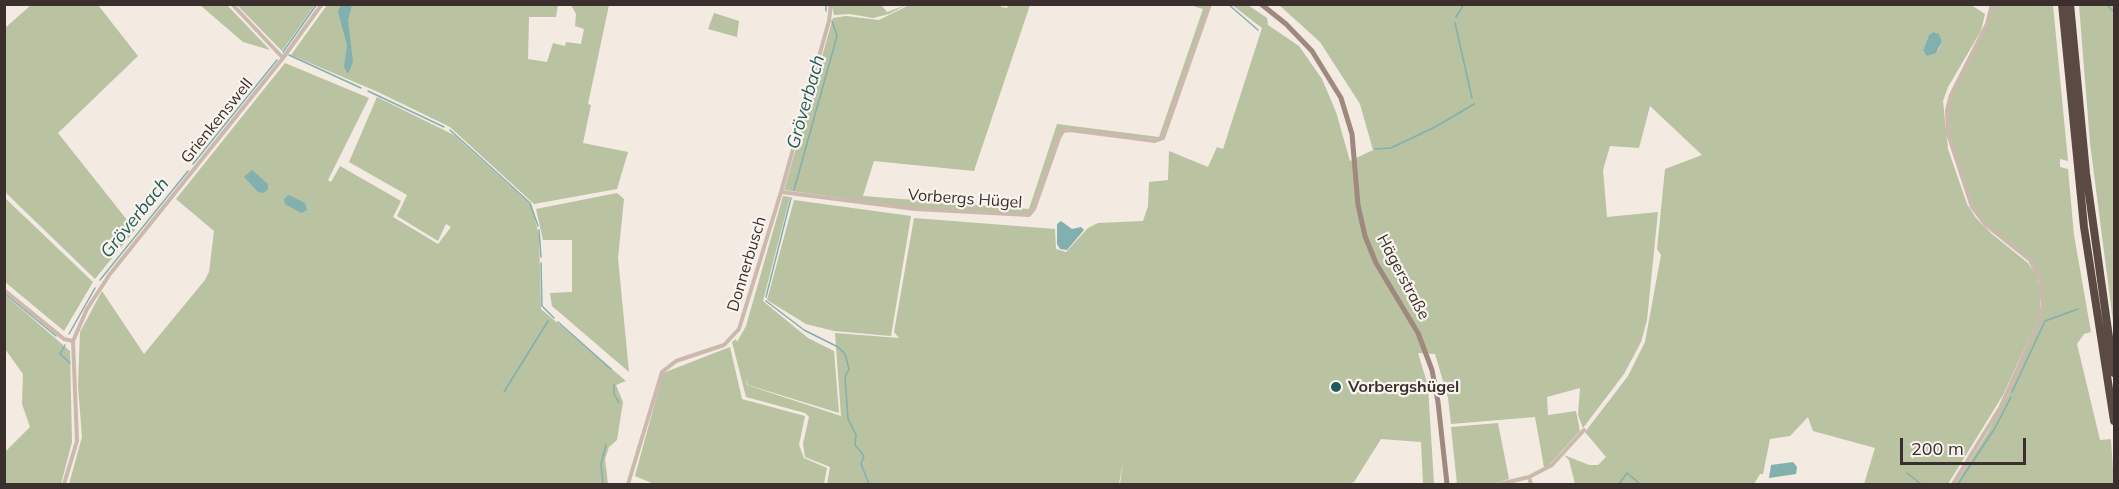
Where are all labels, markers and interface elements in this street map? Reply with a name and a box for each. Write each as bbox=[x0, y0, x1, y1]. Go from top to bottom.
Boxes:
water label: Gröverbach bbox=[782, 53, 830, 151]
street label: Grienkenswell bbox=[177, 75, 257, 167]
water label: Gröverbach bbox=[96, 174, 174, 262]
street label: Vorbergs Hügel bbox=[907, 185, 1023, 213]
street label: Donnerbusch bbox=[723, 214, 771, 314]
street label: Hägerstraße bbox=[1373, 231, 1433, 323]
place label: Vorbergshügel bbox=[1348, 377, 1459, 397]
marker: Vorbergshügel bbox=[1329, 380, 1343, 394]
scale bar bbox=[1903, 426, 2029, 464]
text: 200 m bbox=[1911, 437, 1964, 460]

